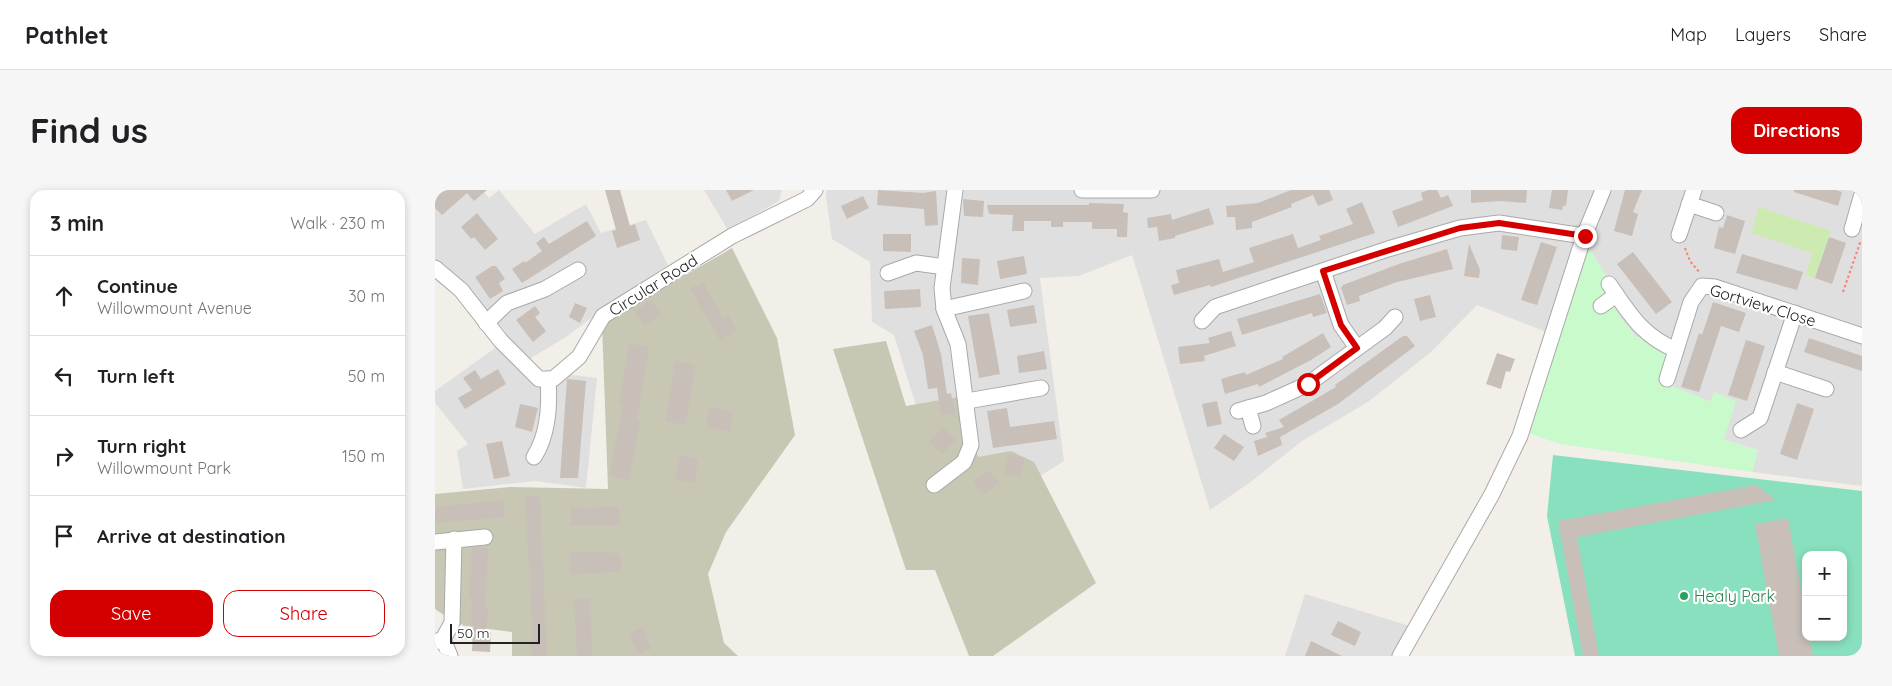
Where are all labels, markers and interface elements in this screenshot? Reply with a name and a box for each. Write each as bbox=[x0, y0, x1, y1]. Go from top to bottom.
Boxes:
text: Pathlet bbox=[25, 20, 109, 50]
text: Map bbox=[1670, 23, 1707, 46]
text: Layers bbox=[1735, 23, 1791, 46]
text: Share bbox=[1819, 23, 1867, 46]
button: Directions bbox=[1731, 107, 1862, 154]
text: Find us bbox=[30, 108, 148, 152]
text: 3 min bbox=[50, 210, 104, 236]
text: Walk · 230 m bbox=[290, 213, 385, 233]
route end bbox=[1574, 225, 1597, 248]
street label: Circular Road bbox=[605, 250, 701, 320]
text: Continue bbox=[97, 274, 178, 298]
street label: Gortview Close bbox=[1708, 279, 1818, 331]
icon: ahead bbox=[50, 282, 78, 310]
text: 30 m bbox=[348, 286, 385, 306]
text: Willowmount Avenue bbox=[97, 298, 252, 318]
icon: left bbox=[50, 362, 78, 390]
text: Turn left bbox=[97, 364, 175, 388]
text: 50 m bbox=[348, 366, 385, 386]
route start bbox=[1297, 373, 1320, 396]
text: Turn right bbox=[97, 434, 186, 458]
icon: right bbox=[50, 442, 78, 470]
text: 150 m bbox=[342, 446, 385, 466]
text: Willowmount Park bbox=[97, 458, 231, 478]
icon: arrive bbox=[50, 522, 78, 550]
text: Arrive at destination bbox=[97, 524, 286, 548]
map controls bbox=[1802, 551, 1847, 641]
button: + bbox=[1802, 551, 1847, 596]
place label: Healy Park bbox=[1694, 586, 1775, 606]
button: Save bbox=[50, 590, 213, 637]
button: Share bbox=[223, 590, 385, 637]
marker: Healy Park bbox=[1678, 590, 1690, 602]
button: − bbox=[1802, 596, 1847, 641]
scale bar bbox=[450, 621, 540, 644]
text: 50 m bbox=[457, 624, 490, 642]

